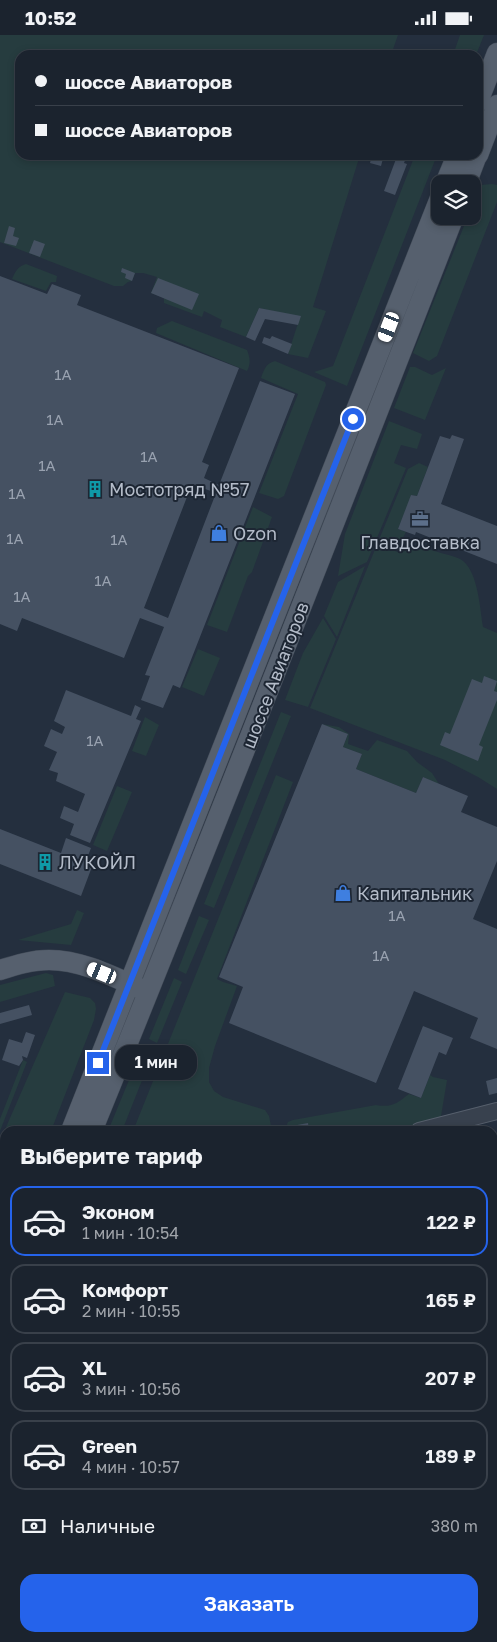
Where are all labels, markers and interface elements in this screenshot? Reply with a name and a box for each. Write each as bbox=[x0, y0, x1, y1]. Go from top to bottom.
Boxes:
text: 10:52 bbox=[25, 6, 76, 29]
text: шоссе Авиаторов bbox=[65, 70, 232, 93]
text: шоссе Авиаторов bbox=[65, 118, 232, 141]
map controls bbox=[431, 175, 481, 225]
button: layers bbox=[431, 175, 481, 225]
car bbox=[376, 310, 401, 344]
house number: 1А bbox=[54, 365, 72, 383]
route start bbox=[342, 408, 364, 430]
house number: 1А bbox=[46, 410, 64, 428]
house number: 1А bbox=[140, 447, 158, 465]
house number: 1А bbox=[38, 456, 56, 474]
place label: Мостотряд №57 bbox=[109, 478, 250, 500]
building icon: Мостотряд №57 bbox=[85, 479, 105, 499]
house number: 1А bbox=[8, 484, 26, 502]
office icon: Главдоставка bbox=[410, 509, 430, 529]
place label: Ozon bbox=[233, 522, 277, 544]
shop icon: Ozon bbox=[209, 523, 229, 543]
house number: 1А bbox=[6, 529, 24, 547]
house number: 1А bbox=[110, 530, 128, 548]
place label: Главдоставка bbox=[360, 531, 480, 553]
house number: 1А bbox=[94, 571, 112, 589]
house number: 1А bbox=[13, 587, 31, 605]
street label: шоссе Авиаторов bbox=[237, 599, 313, 751]
house number: 1А bbox=[86, 731, 104, 749]
place label: ЛУКОЙЛ bbox=[59, 851, 136, 873]
building icon: ЛУКОЙЛ bbox=[35, 852, 55, 872]
place label: Капитальник bbox=[357, 882, 472, 904]
shop icon: Капитальник bbox=[333, 883, 353, 903]
house number: 1А bbox=[388, 906, 406, 924]
house number: 1А bbox=[372, 946, 390, 964]
car bbox=[85, 960, 118, 986]
callout: 1 мин bbox=[116, 1045, 198, 1081]
route end bbox=[87, 1052, 109, 1074]
text: 1 мин bbox=[134, 1052, 178, 1072]
text: Выберите тариф bbox=[20, 1142, 203, 1169]
icon: car bbox=[22, 1199, 67, 1244]
text: Эконом bbox=[82, 1200, 154, 1223]
text: 122 ₽ bbox=[426, 1210, 476, 1233]
text: 1 мин · 10:54 bbox=[82, 1223, 179, 1243]
icon: car bbox=[22, 1277, 67, 1322]
text: Комфорт bbox=[82, 1278, 168, 1301]
text: 165 ₽ bbox=[426, 1288, 476, 1311]
text: 2 мин · 10:55 bbox=[82, 1301, 180, 1321]
icon: car bbox=[22, 1355, 67, 1400]
text: XL bbox=[82, 1356, 107, 1379]
text: 207 ₽ bbox=[425, 1366, 476, 1389]
text: 3 мин · 10:56 bbox=[82, 1379, 181, 1399]
icon: car bbox=[22, 1433, 67, 1478]
text: Green bbox=[82, 1434, 137, 1457]
text: 189 ₽ bbox=[425, 1444, 476, 1467]
text: 4 мин · 10:57 bbox=[82, 1457, 180, 1477]
icon: cash bbox=[20, 1512, 48, 1540]
text: Наличные bbox=[60, 1514, 155, 1537]
text: 380 m bbox=[431, 1516, 478, 1536]
button: Заказать bbox=[20, 1574, 478, 1632]

